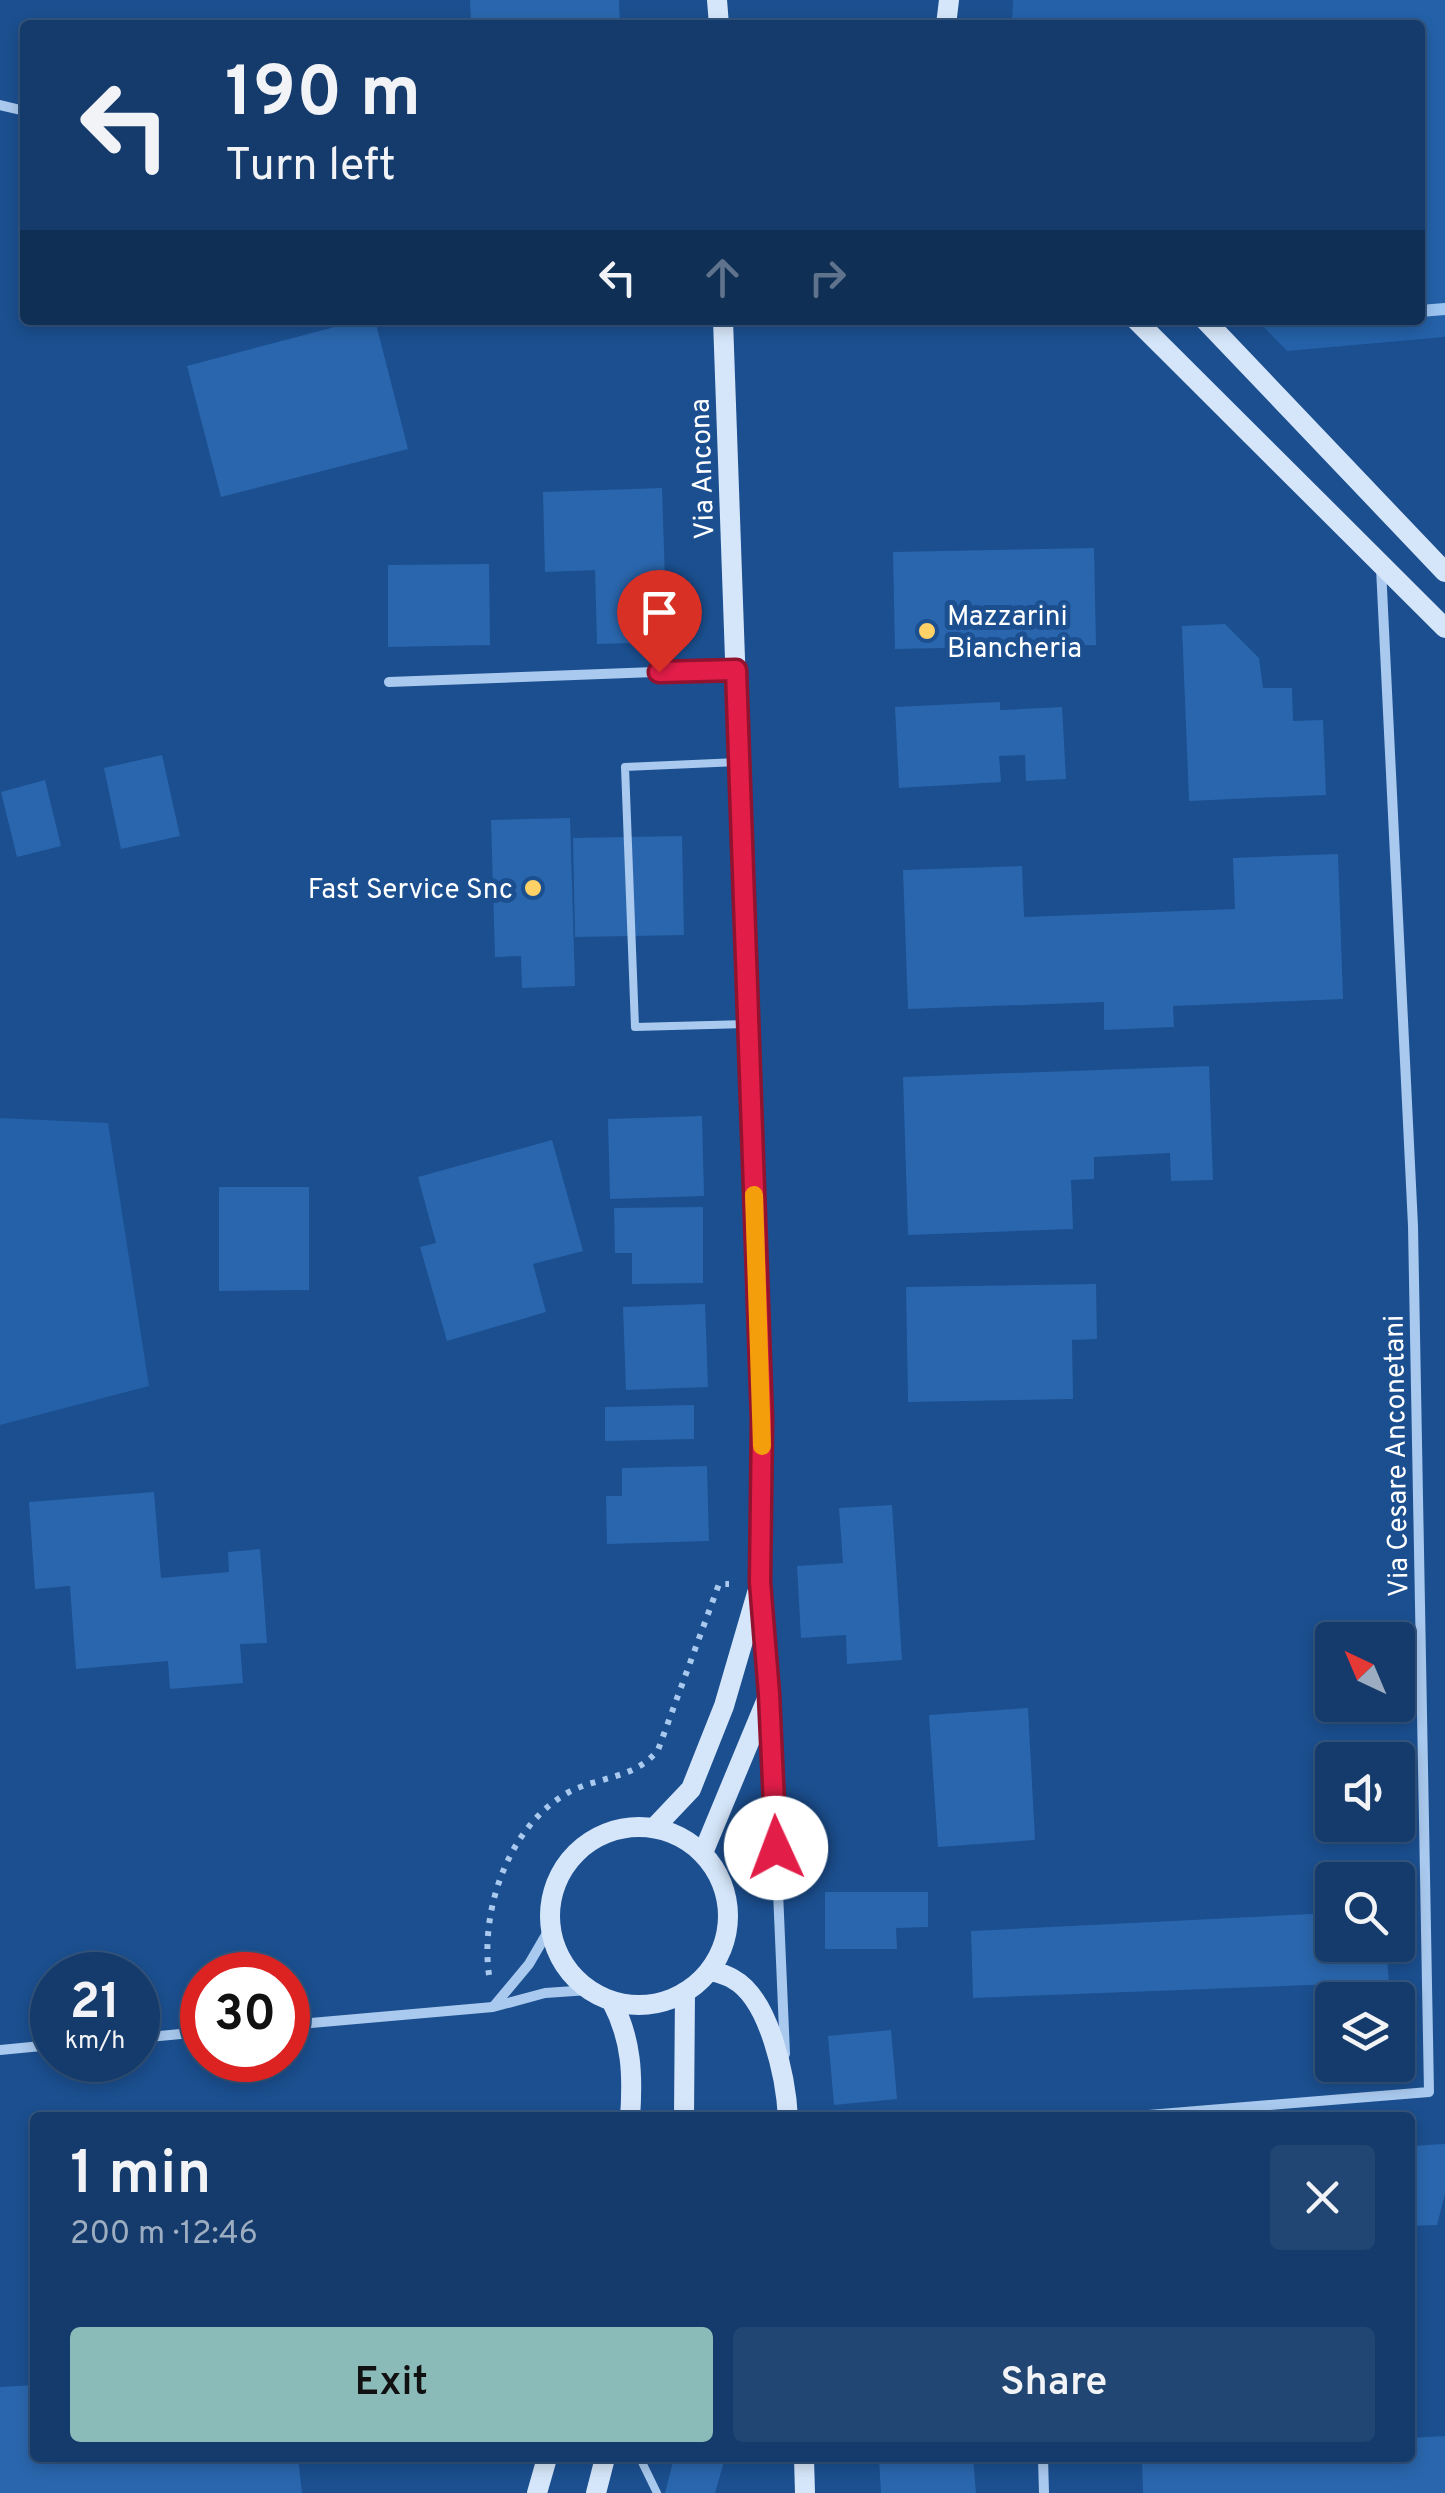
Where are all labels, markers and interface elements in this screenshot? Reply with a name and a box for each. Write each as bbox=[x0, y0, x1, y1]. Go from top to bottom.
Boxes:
text: 190 m bbox=[225, 52, 421, 141]
icon: left bbox=[60, 60, 190, 190]
text: Turn left bbox=[225, 139, 396, 196]
icon: left bbox=[590, 250, 645, 305]
icon: ahead bbox=[695, 250, 750, 305]
icon: right bbox=[800, 250, 855, 305]
street label: Via Ancona bbox=[684, 398, 724, 540]
pin bbox=[617, 570, 702, 673]
icon: arrive bbox=[632, 585, 687, 640]
place label: Mazzarini Biancheria bbox=[947, 600, 1082, 668]
marker: Mazzarini Biancheria bbox=[916, 620, 938, 642]
place label: Fast Service Snc bbox=[308, 873, 513, 909]
marker: Fast Service Snc bbox=[522, 877, 544, 899]
street label: Via Cesare Anconetani bbox=[1378, 1314, 1418, 1598]
north arrow bbox=[1315, 1622, 1415, 1722]
map controls bbox=[1315, 1622, 1415, 2082]
button: sound bbox=[1315, 1742, 1415, 1842]
position arrow bbox=[724, 1796, 828, 1900]
button: search bbox=[1315, 1862, 1415, 1962]
speed limit sign: 30 bbox=[180, 1952, 310, 2082]
text: 21 bbox=[70, 1973, 120, 2036]
button: layers bbox=[1315, 1982, 1415, 2082]
text: km/h bbox=[65, 2026, 125, 2058]
text: 1 min bbox=[70, 2139, 211, 2215]
button: close bbox=[1270, 2145, 1375, 2250]
text: 200 m · 12:46 bbox=[70, 2215, 258, 2255]
button: Exit bbox=[70, 2327, 713, 2442]
button: Share bbox=[733, 2327, 1375, 2442]

